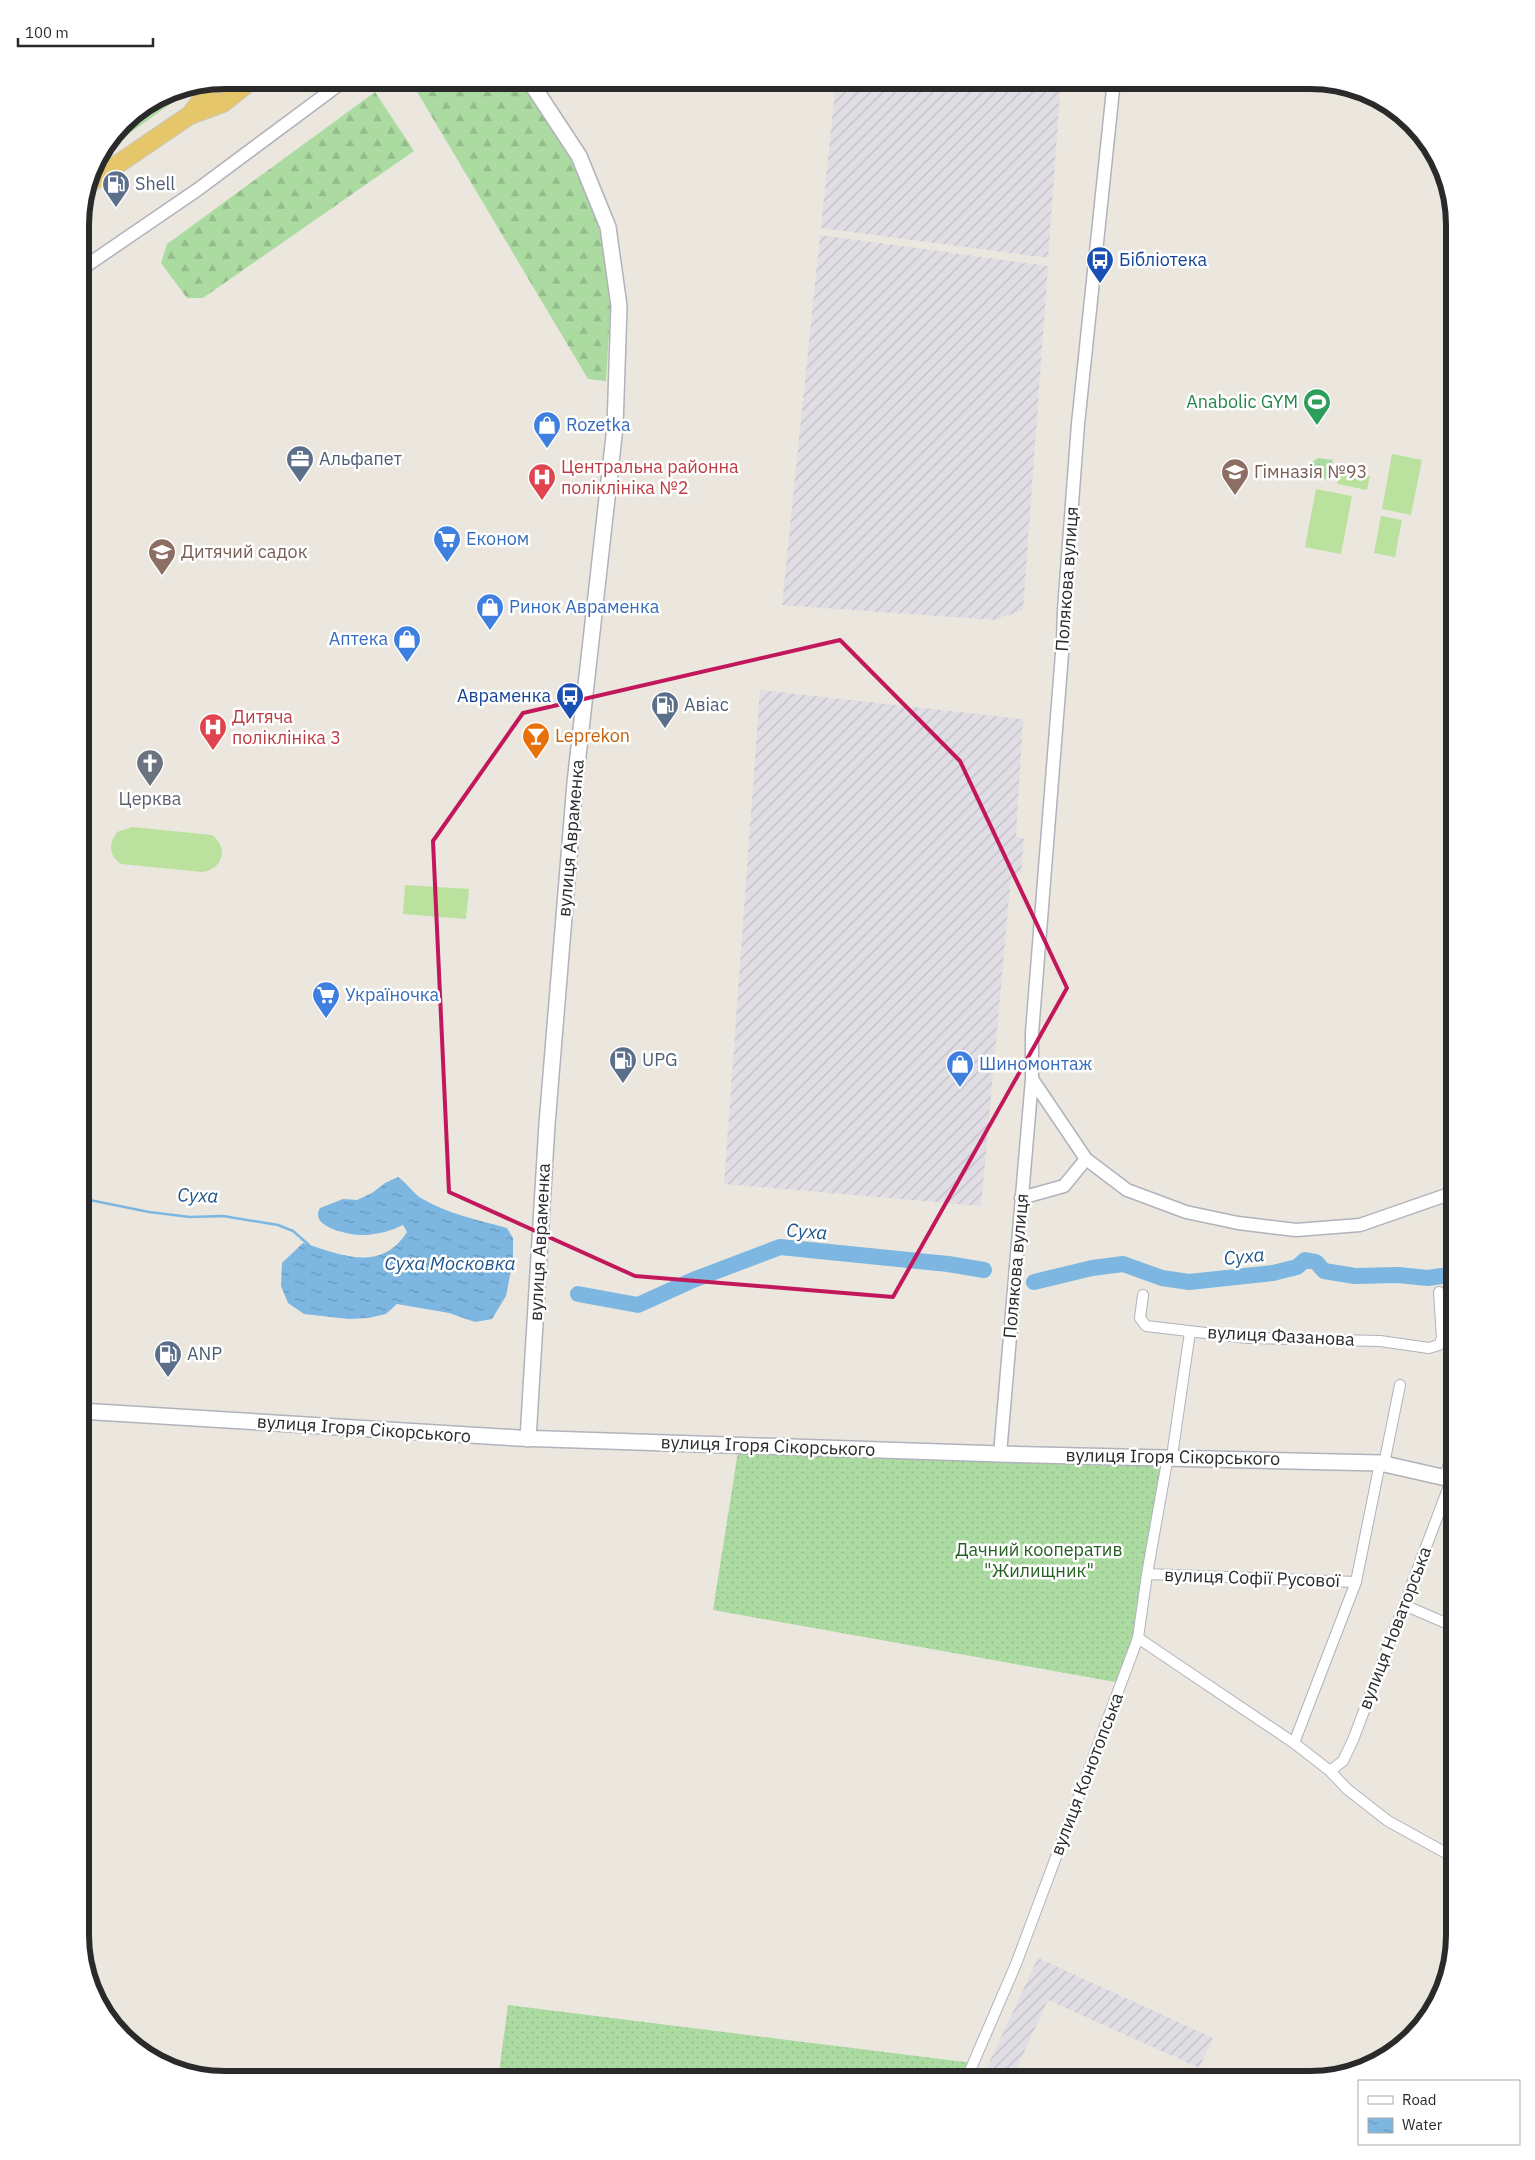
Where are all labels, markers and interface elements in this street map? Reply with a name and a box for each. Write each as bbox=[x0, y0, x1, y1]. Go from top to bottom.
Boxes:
scale bar bbox=[18, 15, 152, 47]
text: 100 m bbox=[25, 23, 69, 42]
fuel station icon: Shell bbox=[101, 169, 131, 208]
place label: Shell bbox=[135, 172, 175, 195]
bus stop icon: Бібліотека bbox=[1085, 245, 1115, 284]
place label: Бібліотека bbox=[1119, 248, 1207, 271]
sports icon: Anabolic GYM bbox=[1302, 387, 1332, 426]
place label: Anabolic GYM bbox=[1186, 390, 1298, 413]
shop icon: Rozetka bbox=[532, 410, 562, 449]
place label: Rozetka bbox=[566, 413, 631, 436]
office icon: Альфапет bbox=[285, 444, 315, 483]
place label: Альфапет bbox=[319, 447, 402, 470]
place label: Центральна районна поліклініка №2 bbox=[561, 455, 739, 499]
school or university icon: Гімназія №93 bbox=[1220, 457, 1250, 496]
place label: Гімназія №93 bbox=[1254, 460, 1367, 483]
hospital icon: Центральна районна поліклініка №2 bbox=[527, 462, 557, 501]
street label: Полякова вулиця bbox=[1050, 506, 1083, 652]
supermarket icon: Економ bbox=[432, 524, 462, 563]
place label: Економ bbox=[466, 527, 529, 550]
school or university icon: Дитячий садок bbox=[147, 537, 177, 576]
place label: Дитячий садок bbox=[181, 540, 308, 563]
shop icon: Ринок Авраменка bbox=[475, 592, 505, 631]
place label: Ринок Авраменка bbox=[509, 595, 660, 618]
shop icon: Аптека bbox=[392, 624, 422, 663]
place label: Аптека bbox=[329, 627, 388, 650]
bus stop icon: Авраменка bbox=[555, 681, 585, 720]
place label: Авраменка bbox=[457, 684, 551, 707]
fuel station icon: Авіас bbox=[650, 690, 680, 729]
place label: Авіас bbox=[684, 693, 729, 716]
place label: Дитяча поліклініка 3 bbox=[232, 705, 341, 749]
hospital icon: Дитяча поліклініка 3 bbox=[198, 712, 228, 751]
bar icon: Leprekon bbox=[521, 721, 551, 760]
place label: Leprekon bbox=[555, 724, 630, 747]
church icon: Церква bbox=[135, 748, 165, 787]
street label: вулиця Авраменка bbox=[552, 758, 589, 918]
place label: Церква bbox=[119, 787, 182, 810]
supermarket icon: Україночка bbox=[311, 980, 341, 1019]
place label: Україночка bbox=[345, 983, 440, 1006]
fuel station icon: UPG bbox=[608, 1045, 638, 1084]
place label: UPG bbox=[642, 1048, 678, 1071]
shop icon: Шиномонтаж bbox=[945, 1049, 975, 1088]
place label: Шиномонтаж bbox=[979, 1052, 1093, 1075]
street label: вулиця Авраменка bbox=[524, 1162, 555, 1321]
water label: Суха bbox=[177, 1182, 219, 1208]
street label: Полякова вулиця bbox=[998, 1192, 1033, 1339]
water label: Суха bbox=[786, 1218, 828, 1244]
water label: Суха bbox=[1222, 1242, 1266, 1270]
water label: Суха Московка bbox=[384, 1251, 516, 1275]
street label: вулиця Фазанова bbox=[1207, 1320, 1356, 1351]
fuel station icon: ANP bbox=[153, 1339, 183, 1378]
place label: ANP bbox=[187, 1342, 222, 1365]
street label: вулиця Ігоря Сікорського bbox=[256, 1410, 472, 1447]
street label: вулиця Ігоря Сікорського bbox=[660, 1430, 876, 1461]
street label: вулиця Ігоря Сікорського bbox=[1066, 1443, 1280, 1470]
park label: Дачний кооператив "Жилищник" bbox=[956, 1538, 1122, 1582]
street label: вулиця Новаторська bbox=[1353, 1543, 1436, 1713]
street label: вулиця Софії Русової bbox=[1164, 1563, 1341, 1592]
street label: вулиця Конотопська bbox=[1045, 1689, 1128, 1858]
legend bbox=[1358, 2080, 1520, 2145]
text: Road bbox=[1402, 2090, 1437, 2109]
text: Water bbox=[1402, 2115, 1443, 2134]

